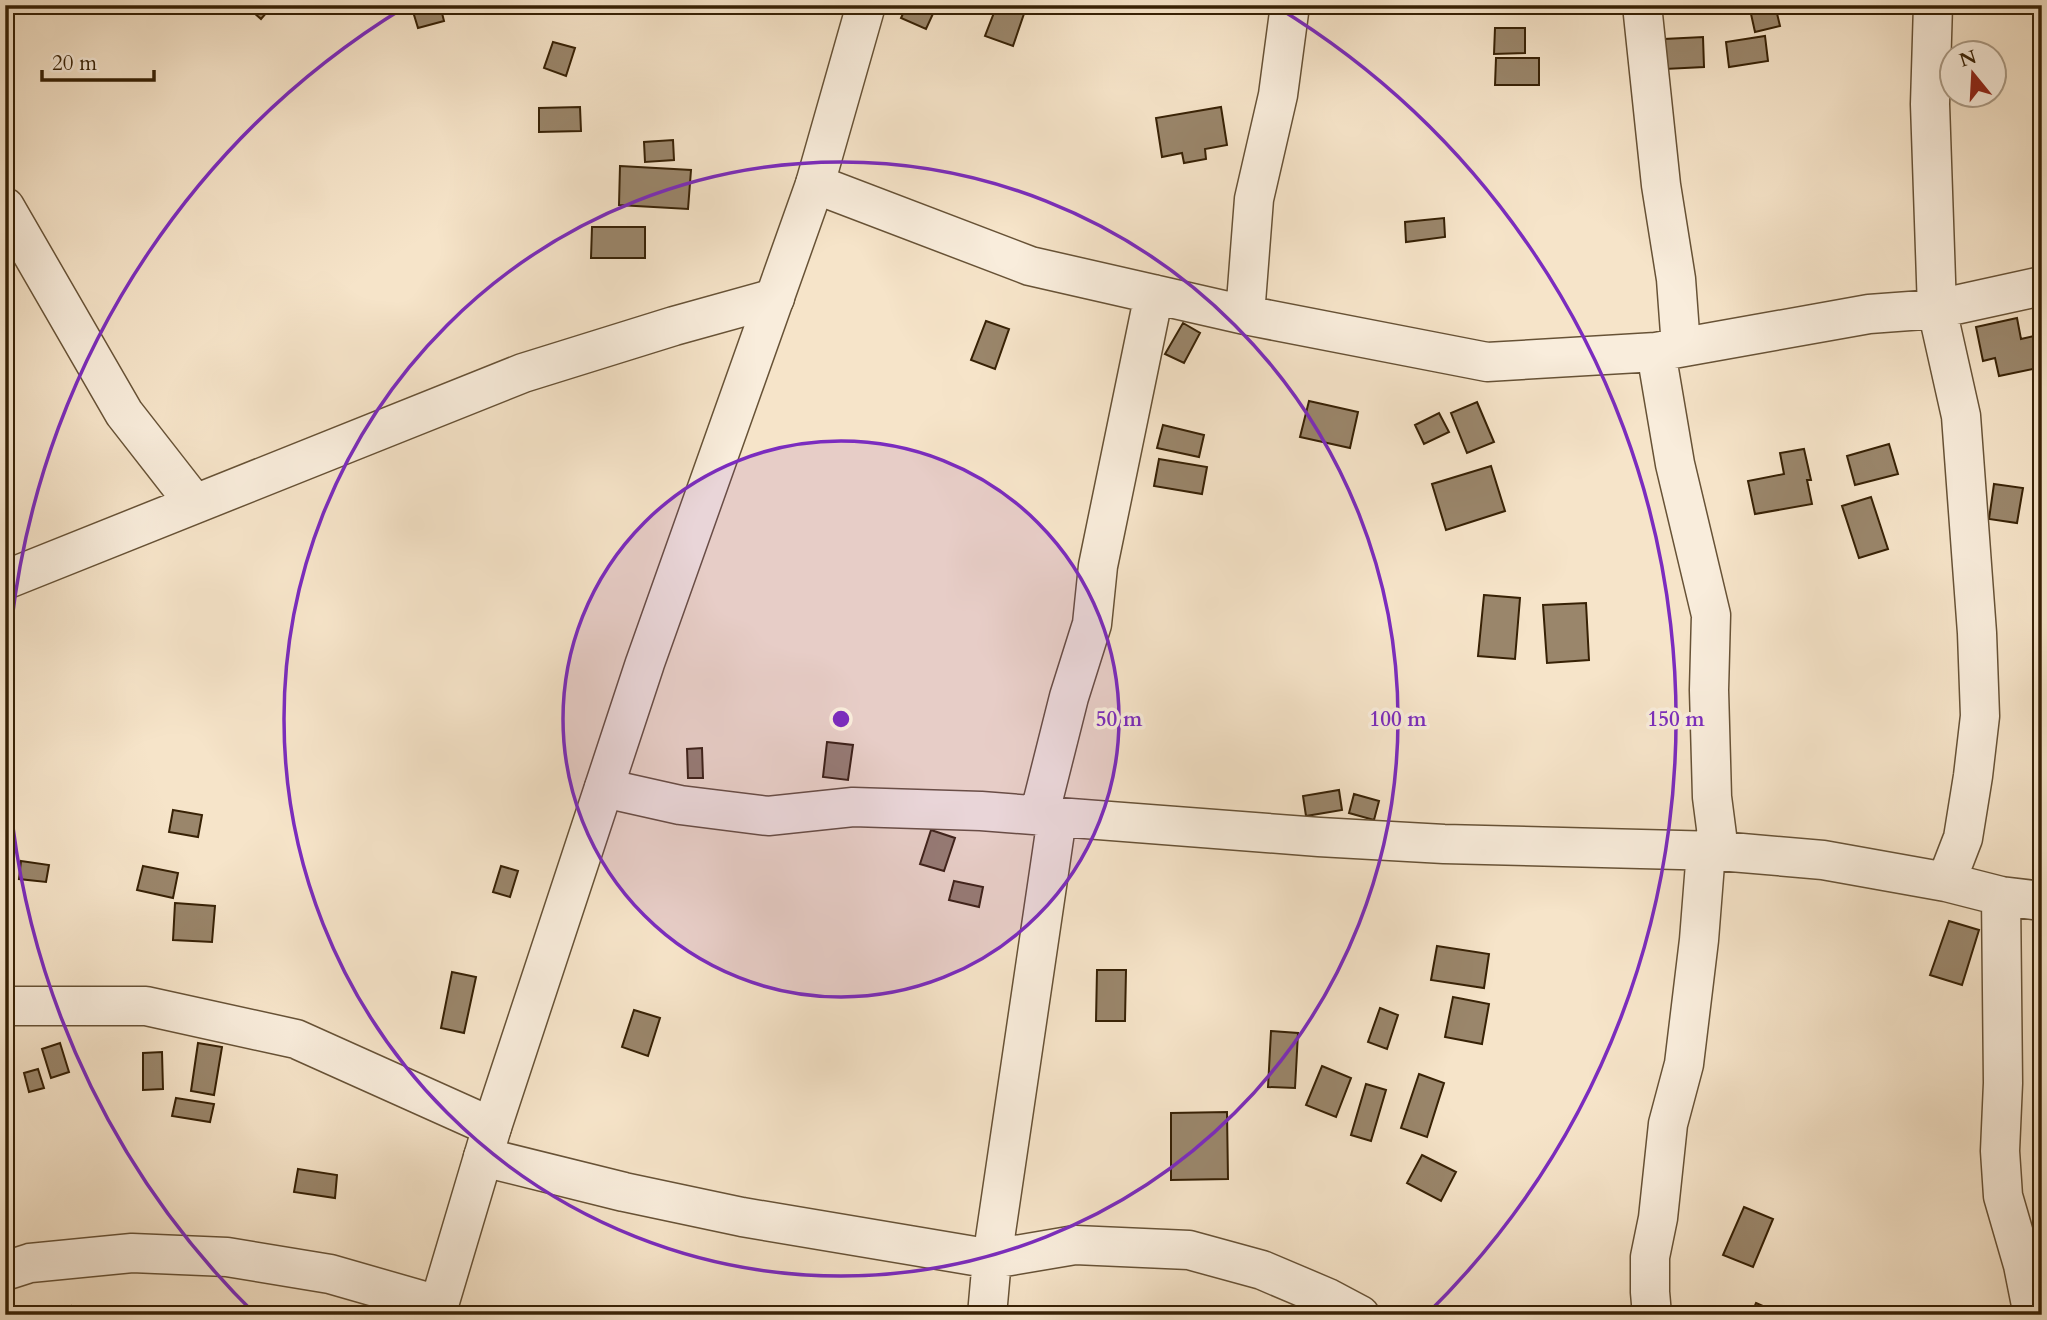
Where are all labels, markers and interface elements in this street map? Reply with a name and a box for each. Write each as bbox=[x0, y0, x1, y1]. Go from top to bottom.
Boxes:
scale bar bbox=[42, 38, 154, 82]
north arrow bbox=[1938, 38, 2008, 108]
text: N bbox=[1956, 44, 1980, 74]
text: 20 m bbox=[52, 49, 97, 78]
text: 50 m bbox=[1096, 705, 1143, 734]
text: 100 m bbox=[1369, 705, 1427, 734]
text: 150 m bbox=[1647, 705, 1705, 734]
centre of rings bbox=[829, 707, 853, 731]

